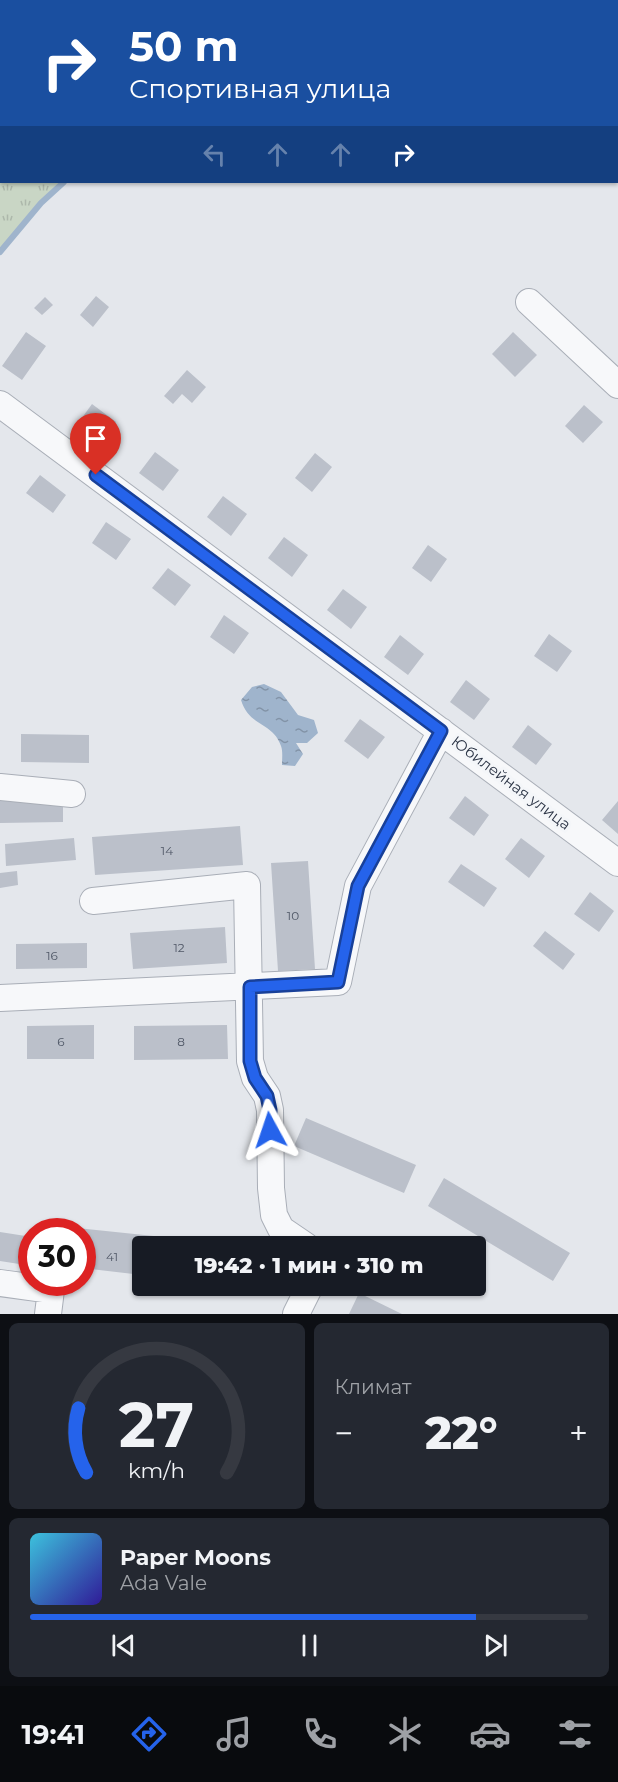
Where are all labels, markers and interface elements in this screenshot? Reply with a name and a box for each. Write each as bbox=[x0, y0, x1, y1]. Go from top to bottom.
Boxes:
text: 50 m bbox=[129, 20, 238, 72]
icon: right bbox=[30, 24, 108, 102]
text: Спортивная улица bbox=[129, 72, 391, 105]
icon: left bbox=[198, 138, 231, 171]
icon: ahead bbox=[261, 138, 294, 171]
icon: ahead bbox=[324, 138, 357, 171]
icon: right bbox=[387, 138, 420, 171]
pin bbox=[70, 413, 121, 475]
icon: arrive bbox=[79, 422, 112, 455]
street label: Юбилейная улица bbox=[448, 732, 575, 834]
house number: 14 bbox=[161, 843, 173, 858]
house number: 10 bbox=[287, 908, 299, 923]
house number: 12 bbox=[173, 940, 185, 955]
house number: 16 bbox=[46, 948, 58, 963]
house number: 6 bbox=[57, 1034, 65, 1049]
house number: 8 bbox=[177, 1034, 185, 1049]
position arrow bbox=[238, 1098, 302, 1162]
speed limit sign: 30 bbox=[18, 1218, 96, 1296]
house number: 41 bbox=[106, 1249, 118, 1264]
text: 19:42 · 1 мин · 310 m bbox=[194, 1252, 424, 1279]
text: Климат bbox=[335, 1375, 412, 1399]
text: 27 bbox=[119, 1387, 194, 1463]
text: 22° bbox=[425, 1405, 498, 1460]
text: − bbox=[335, 1413, 353, 1453]
text: + bbox=[569, 1413, 588, 1453]
text: km/h bbox=[128, 1457, 185, 1483]
text: Paper Moons bbox=[120, 1544, 271, 1571]
text: Ada Vale bbox=[120, 1571, 207, 1595]
icon: previous bbox=[107, 1629, 140, 1662]
icon: pause bbox=[293, 1629, 326, 1662]
icon: next bbox=[479, 1629, 512, 1662]
icon: directions bbox=[128, 1713, 170, 1755]
icon: music bbox=[213, 1713, 255, 1755]
icon: phone bbox=[299, 1713, 341, 1755]
icon: climate bbox=[384, 1713, 426, 1755]
icon: car bbox=[469, 1713, 511, 1755]
icon: filters bbox=[554, 1713, 596, 1755]
text: 19:41 bbox=[22, 1718, 85, 1751]

